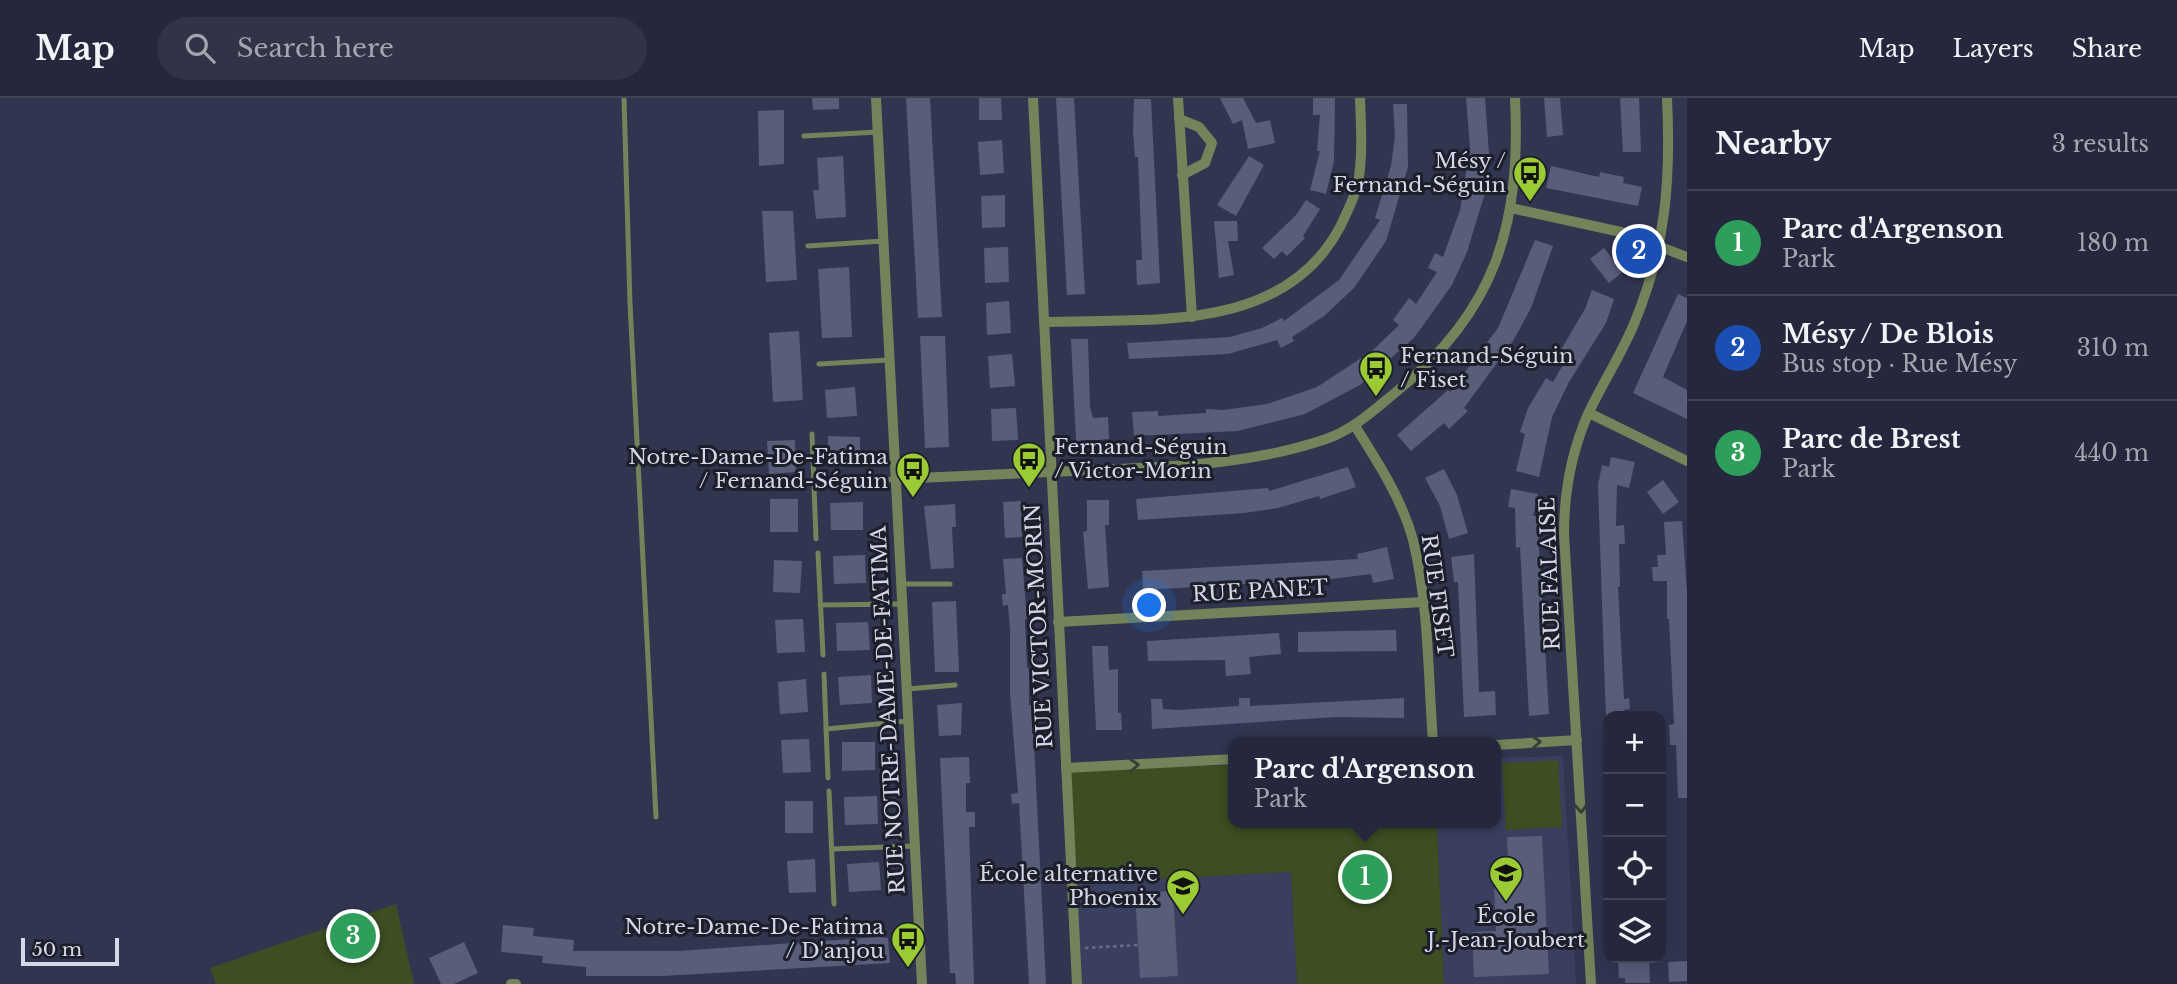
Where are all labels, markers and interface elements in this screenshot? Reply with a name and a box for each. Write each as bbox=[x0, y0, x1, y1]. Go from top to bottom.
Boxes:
search box bbox=[157, 17, 647, 80]
text: Map bbox=[35, 28, 115, 69]
icon: search bbox=[181, 29, 219, 67]
text: Search here bbox=[237, 32, 394, 64]
text: Map bbox=[1859, 34, 1915, 63]
text: Layers bbox=[1953, 34, 2034, 63]
text: Share bbox=[2072, 34, 2142, 63]
text: Nearby bbox=[1715, 125, 1831, 162]
text: 3 results bbox=[2052, 130, 2149, 158]
place label: Mésy / Fernand-Séguin bbox=[1332, 148, 1506, 198]
bus stop icon: Mésy / Fernand-Séguin bbox=[1511, 154, 1549, 203]
text: Parc d'Argenson bbox=[1782, 213, 2003, 245]
pin: 2 bbox=[1616, 225, 1662, 277]
text: 1 bbox=[1733, 229, 1743, 257]
text: 180 m bbox=[2077, 229, 2149, 257]
text: Park bbox=[1782, 245, 1835, 273]
text: Mésy / De Blois bbox=[1782, 318, 1994, 350]
text: 2 bbox=[1731, 334, 1745, 362]
text: 310 m bbox=[2077, 334, 2149, 362]
place label: Fernand-Séguin / Fiset bbox=[1400, 343, 1574, 393]
bus stop icon: Fernand-Séguin / Fiset bbox=[1357, 349, 1395, 398]
text: Bus stop · Rue Mésy bbox=[1782, 350, 2017, 378]
text: Parc de Brest bbox=[1782, 423, 1961, 455]
place label: Fernand-Séguin / Victor-Morin bbox=[1054, 434, 1228, 484]
text: 3 bbox=[1731, 439, 1745, 467]
text: 440 m bbox=[2074, 439, 2149, 467]
bus stop icon: Fernand-Séguin / Victor-Morin bbox=[1010, 440, 1048, 489]
place label: Notre-Dame-De-Fatima / Fernand-Séguin bbox=[628, 444, 888, 494]
bus stop icon: Notre-Dame-De-Fatima / Fernand-Séguin bbox=[894, 450, 932, 499]
text: Park bbox=[1782, 455, 1835, 483]
street label: RUE FALAISE bbox=[1534, 497, 1566, 651]
street label: RUE VICTOR-MORIN bbox=[1020, 503, 1058, 749]
street label: RUE NOTRE-DAME-DE-FATIMA bbox=[865, 524, 911, 895]
street label: RUE FISET bbox=[1416, 533, 1459, 659]
street label: RUE PANET bbox=[1191, 574, 1329, 608]
your location bbox=[1132, 588, 1166, 622]
map controls bbox=[1603, 711, 1666, 963]
button: + bbox=[1603, 711, 1666, 774]
one-way arrow bbox=[1531, 735, 1542, 750]
popup bbox=[1228, 737, 1501, 828]
text: Parc d'Argenson bbox=[1254, 753, 1475, 785]
one-way arrow bbox=[1129, 757, 1140, 772]
button: − bbox=[1603, 774, 1666, 837]
text: Park bbox=[1254, 785, 1307, 813]
one-way arrow bbox=[1573, 803, 1588, 814]
button: locate bbox=[1603, 837, 1666, 900]
pin: 1 bbox=[1342, 851, 1388, 903]
school or university icon: École J.-Jean-Joubert bbox=[1487, 854, 1525, 903]
place label: École alternative Phoenix bbox=[979, 861, 1158, 911]
school or university icon: École alternative Phoenix bbox=[1164, 867, 1202, 916]
button: layers bbox=[1603, 900, 1666, 963]
place label: École J.-Jean-Joubert bbox=[1424, 903, 1585, 953]
pin: 3 bbox=[330, 910, 376, 962]
place label: Notre-Dame-De-Fatima / D'anjou bbox=[624, 914, 884, 964]
bus stop icon: Notre-Dame-De-Fatima / D'anjou bbox=[889, 920, 927, 969]
scale bar bbox=[21, 935, 119, 967]
text: 50 m bbox=[32, 938, 82, 961]

